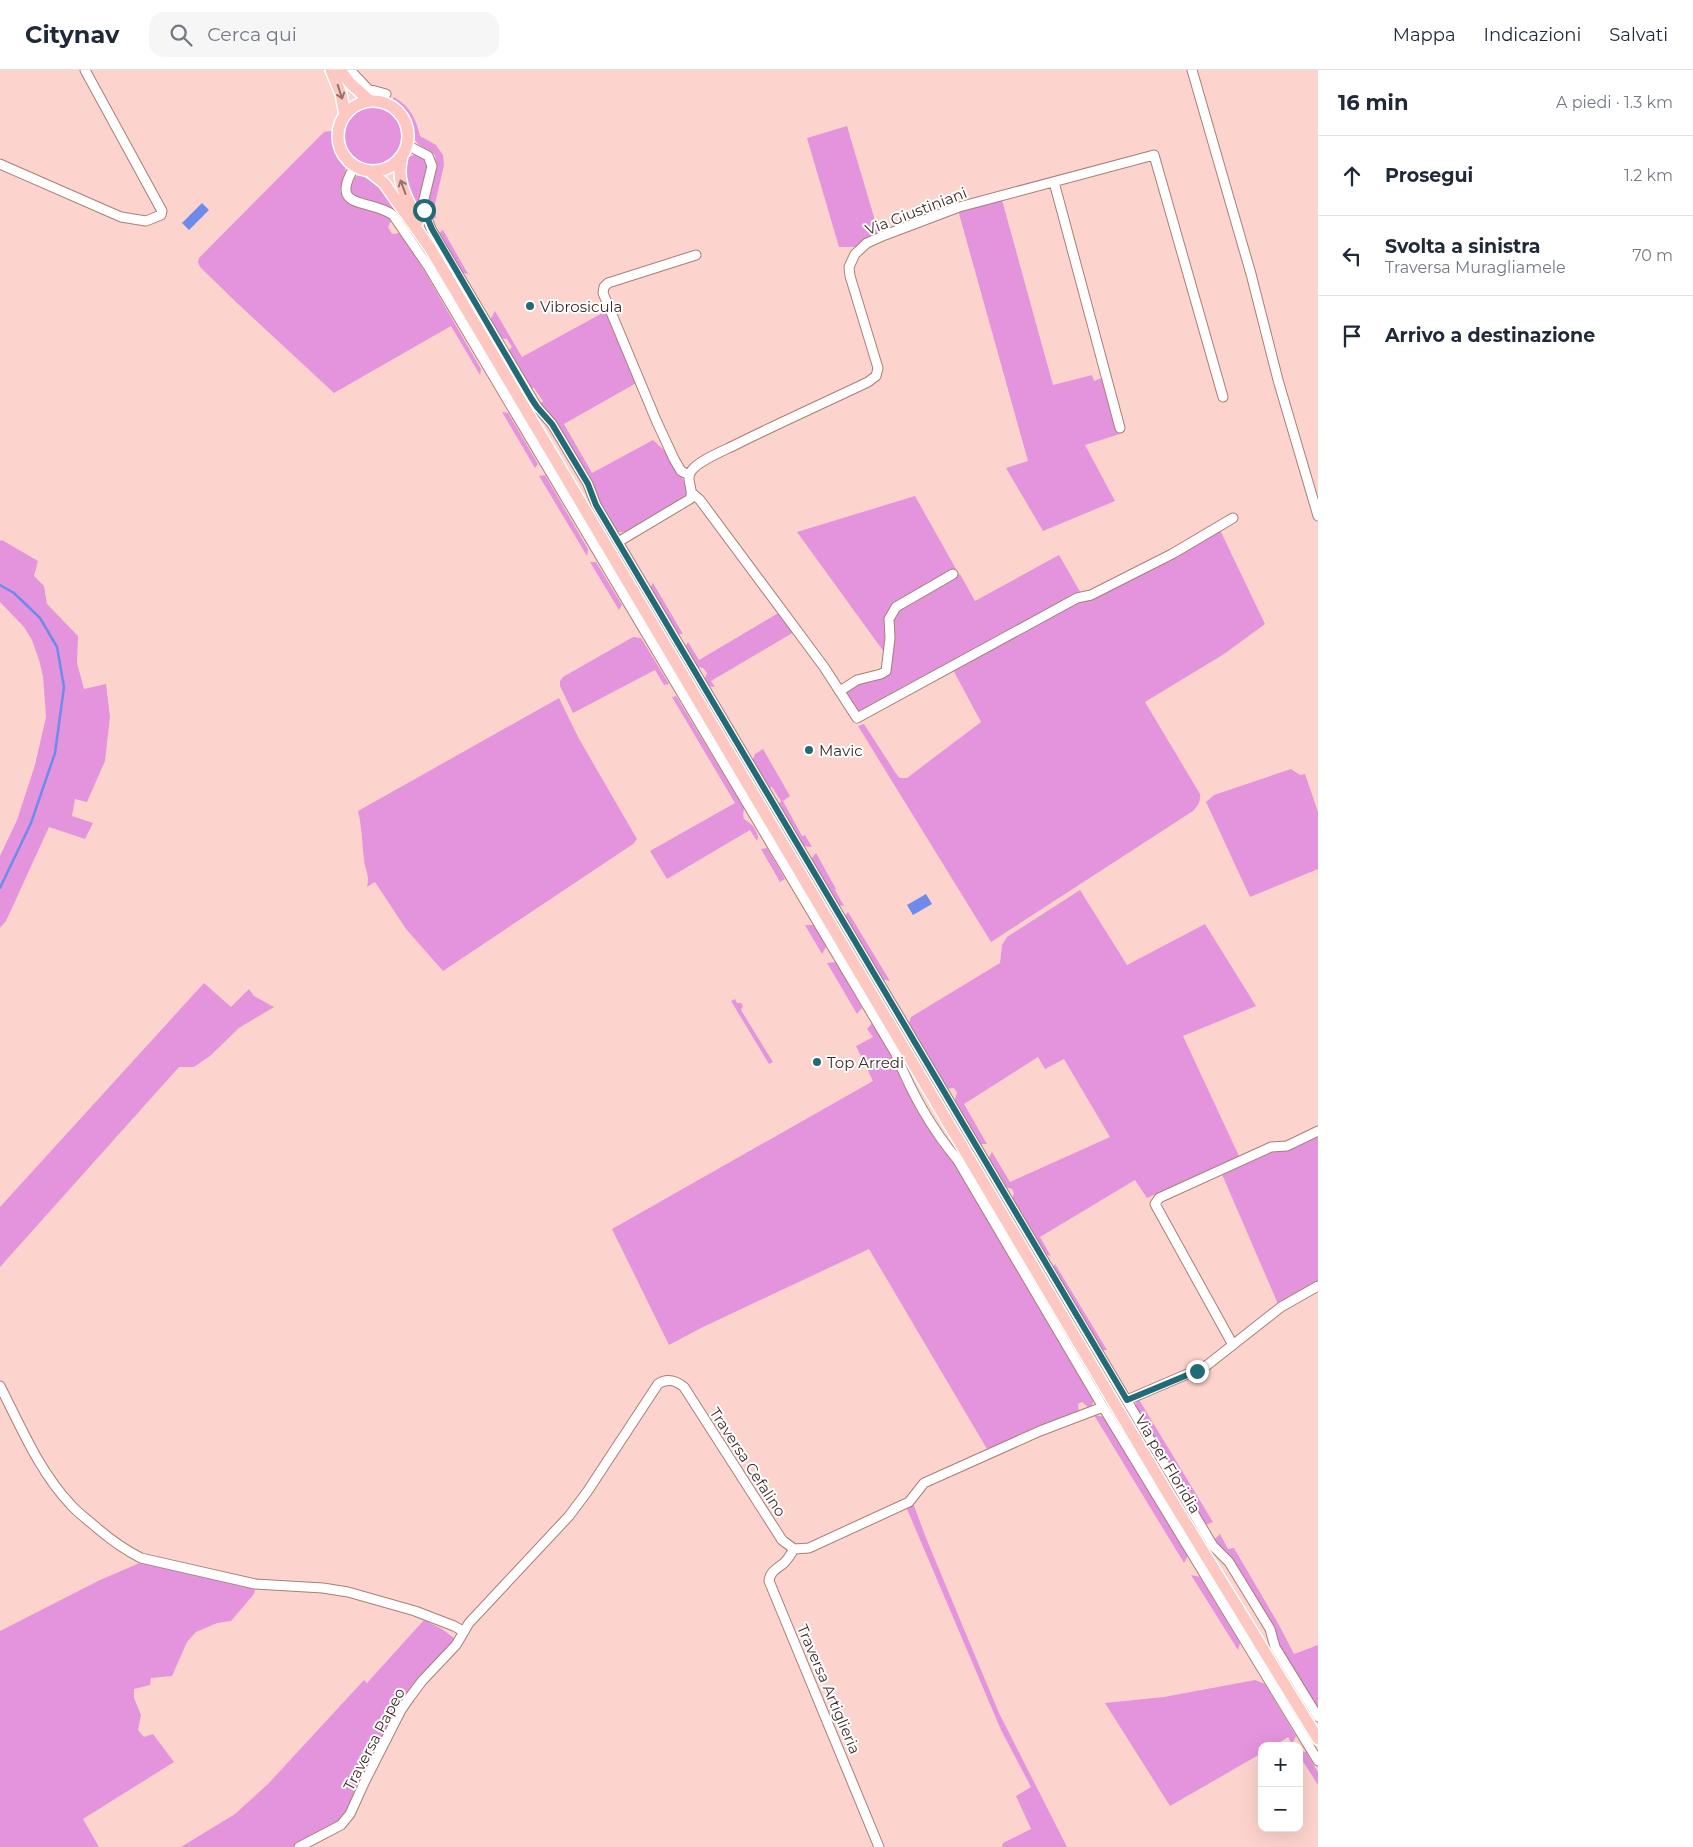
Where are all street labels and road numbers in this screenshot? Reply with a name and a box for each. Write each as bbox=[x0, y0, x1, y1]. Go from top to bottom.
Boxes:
street label: Via Giustiniani bbox=[862, 183, 970, 239]
street label: Traversa Cefalino bbox=[706, 1404, 790, 1520]
street label: Via per Floridia bbox=[1131, 1411, 1205, 1517]
street label: Traversa Artiglieria bbox=[793, 1621, 865, 1757]
street label: Traversa Papeo bbox=[339, 1684, 409, 1794]

